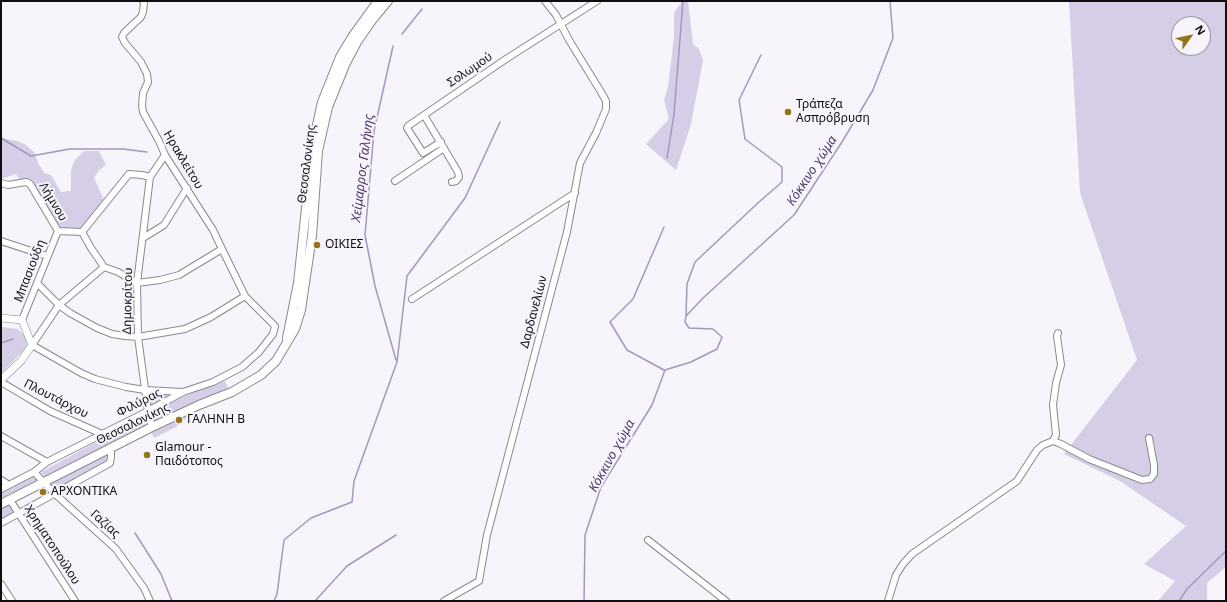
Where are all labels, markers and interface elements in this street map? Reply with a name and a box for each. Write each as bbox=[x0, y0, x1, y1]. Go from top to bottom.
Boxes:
north arrow bbox=[1171, 16, 1211, 56]
text: N bbox=[1192, 22, 1209, 38]
street label: Σολωμού bbox=[445, 50, 495, 90]
place label: Τράπεζα Ασπρόβρυση bbox=[796, 98, 870, 126]
marker: Τράπεζα Ασπρόβρυση bbox=[783, 107, 793, 117]
water label: Χείμαρρος Γαλήνης bbox=[349, 113, 377, 223]
street label: Θεσσαλονίκης bbox=[295, 124, 319, 204]
street label: Ηρακλείτου bbox=[160, 128, 206, 192]
water label: Κόκκινο χώμα bbox=[784, 133, 840, 209]
street label: Λήμνου bbox=[36, 180, 70, 224]
street label: Μπασιούδη bbox=[11, 238, 49, 304]
place label: ΟΙΚΙΕΣ bbox=[325, 238, 363, 252]
marker: ΟΙΚΙΕΣ bbox=[312, 240, 322, 250]
street label: Δημοκρίτου bbox=[120, 267, 136, 335]
street label: Δαρδανελίων bbox=[517, 274, 551, 350]
street label: Πλουτάρχου bbox=[21, 377, 91, 421]
street label: Φιλύρας bbox=[114, 386, 164, 420]
street label: Θεσσαλονίκης bbox=[94, 400, 172, 448]
place label: ΓΑΛΗΝΗ Β bbox=[187, 413, 245, 427]
marker: ΓΑΛΗΝΗ Β bbox=[174, 415, 184, 425]
water label: Κόκκινο χώμα bbox=[586, 417, 638, 495]
place label: Glamour - Παιδότοπος bbox=[155, 441, 223, 469]
marker: Glamour - Παιδότοπος bbox=[142, 450, 152, 460]
place label: ΑΡΧΟΝΤΙΚΑ bbox=[51, 485, 117, 499]
marker: ΑΡΧΟΝΤΙΚΑ bbox=[38, 487, 48, 497]
street label: Χρηματοπούλου bbox=[21, 503, 83, 587]
street label: Γαζίας bbox=[87, 507, 123, 541]

